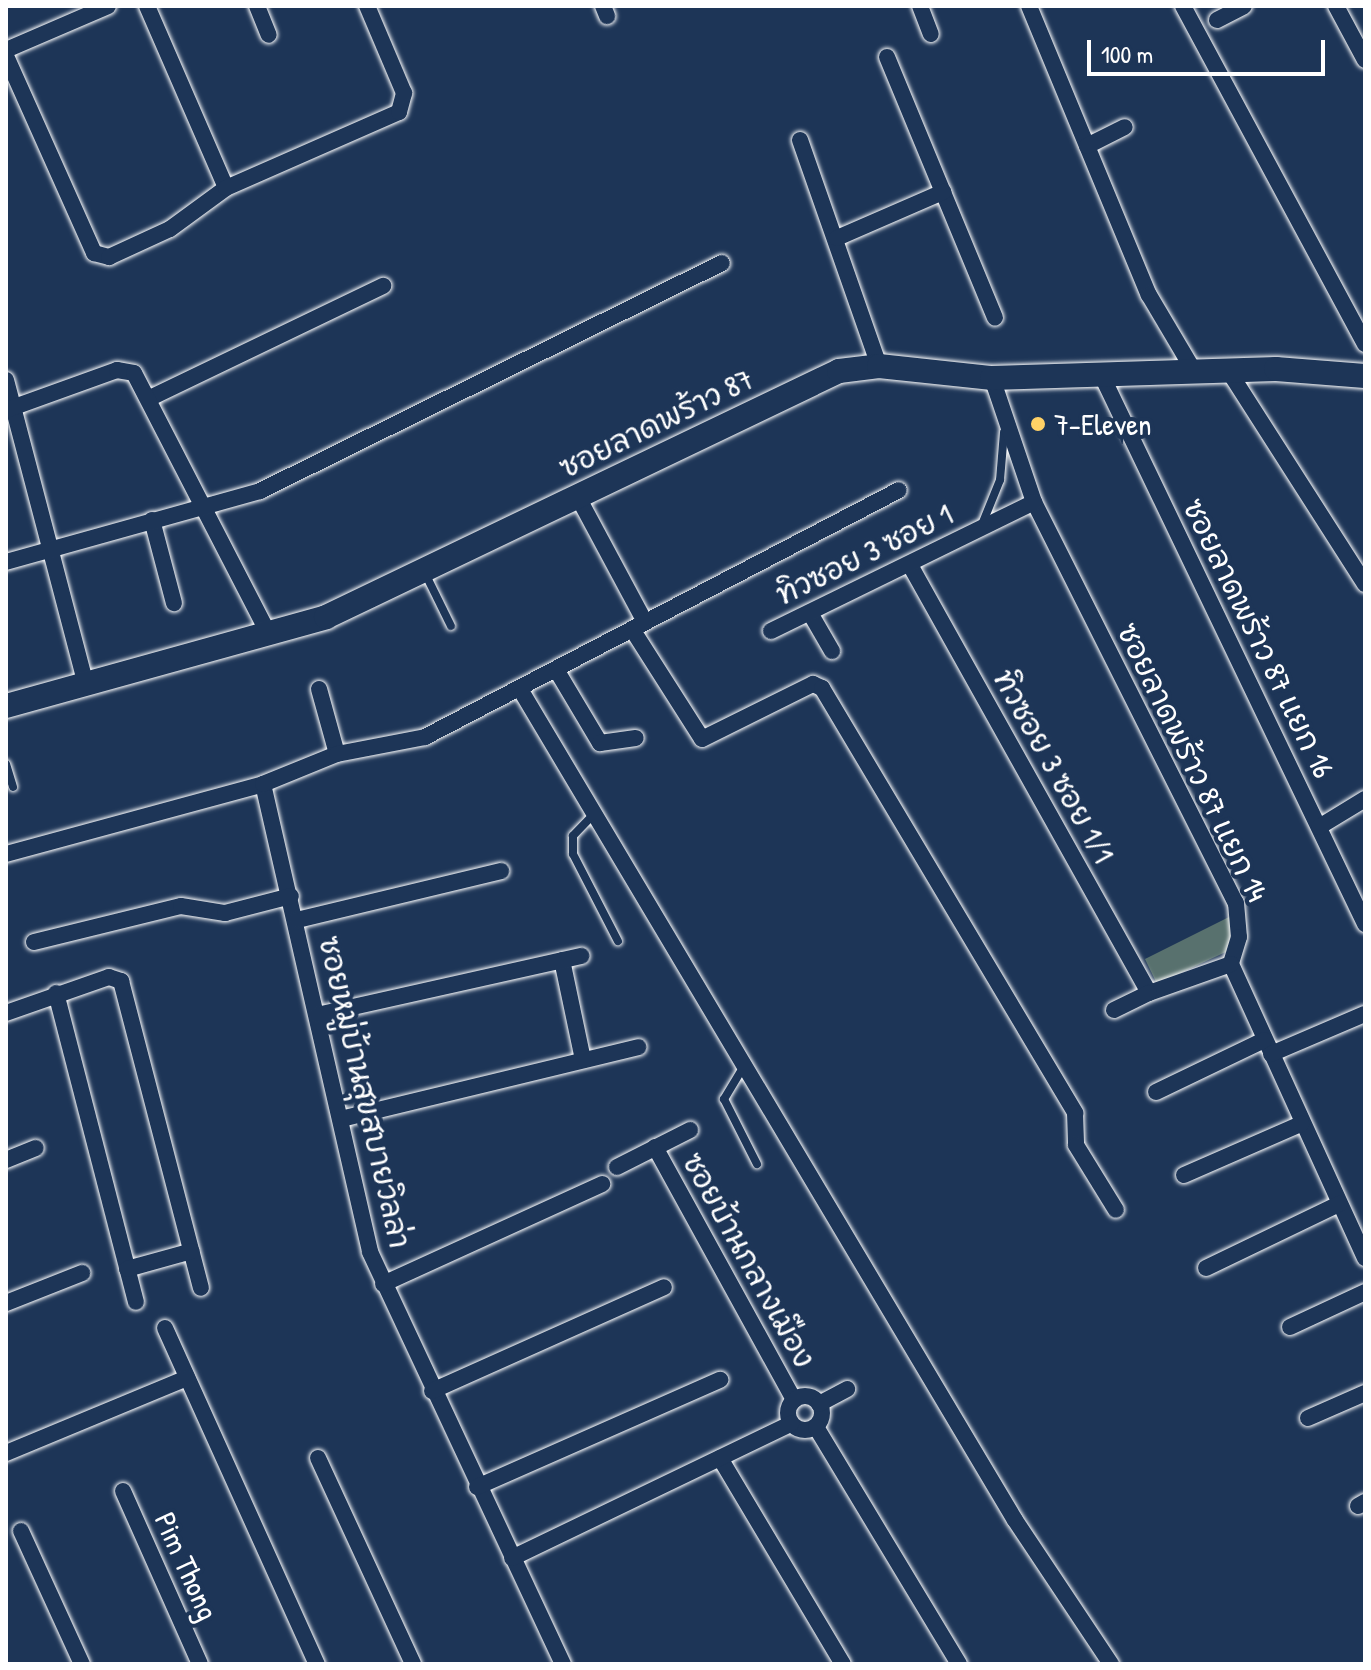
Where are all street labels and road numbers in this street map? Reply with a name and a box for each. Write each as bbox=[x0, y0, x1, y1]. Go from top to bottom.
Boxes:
street label: ซอยลาดพร้าว 87 bbox=[553, 361, 759, 485]
street label: ซอยลาดพร้าว 87 แยก 16 bbox=[1176, 493, 1342, 783]
street label: ทิวซอย 3 ซอย 1 bbox=[770, 496, 958, 612]
street label: ซอยลาดพร้าว 87 แยก 14 bbox=[1110, 617, 1276, 907]
street label: ทิวซอย 3 ซอย 1/1 bbox=[986, 663, 1122, 869]
street label: ซอยหมู่บ้านสุขสบายวิลล่า bbox=[312, 932, 418, 1252]
street label: ซอยบ้านกลางเมือง bbox=[675, 1146, 823, 1374]
street label: Pim Thong bbox=[147, 1507, 227, 1625]

